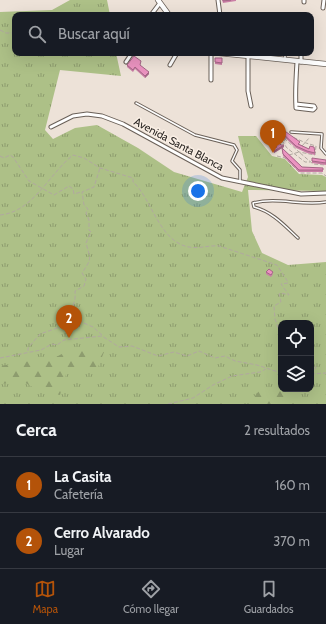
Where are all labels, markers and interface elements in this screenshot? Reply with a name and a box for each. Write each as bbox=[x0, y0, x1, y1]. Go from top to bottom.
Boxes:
search box bbox=[12, 12, 314, 56]
icon: search bbox=[26, 23, 48, 45]
text: Buscar aquí bbox=[58, 25, 130, 43]
street label: Avenida Santa Blanca bbox=[132, 114, 227, 174]
pin: 1 bbox=[260, 120, 286, 153]
your location bbox=[188, 181, 208, 201]
pin: 2 bbox=[56, 305, 82, 338]
map controls bbox=[278, 320, 314, 392]
button: locate bbox=[278, 320, 314, 356]
button: layers bbox=[278, 356, 314, 392]
text: Cerca bbox=[16, 420, 57, 440]
text: 2 resultados bbox=[244, 422, 310, 438]
text: La Casita bbox=[54, 468, 112, 486]
text: 1 bbox=[27, 477, 31, 493]
text: 160 m bbox=[275, 477, 310, 493]
text: Cafetería bbox=[54, 486, 103, 502]
text: Cerro Alvarado bbox=[54, 524, 150, 542]
text: 2 bbox=[26, 533, 32, 549]
text: 370 m bbox=[273, 533, 310, 549]
text: Lugar bbox=[54, 542, 84, 558]
tab: Mapa bbox=[32, 578, 58, 616]
tab: Cómo llegar bbox=[123, 578, 179, 616]
tab: Guardados bbox=[244, 578, 294, 616]

